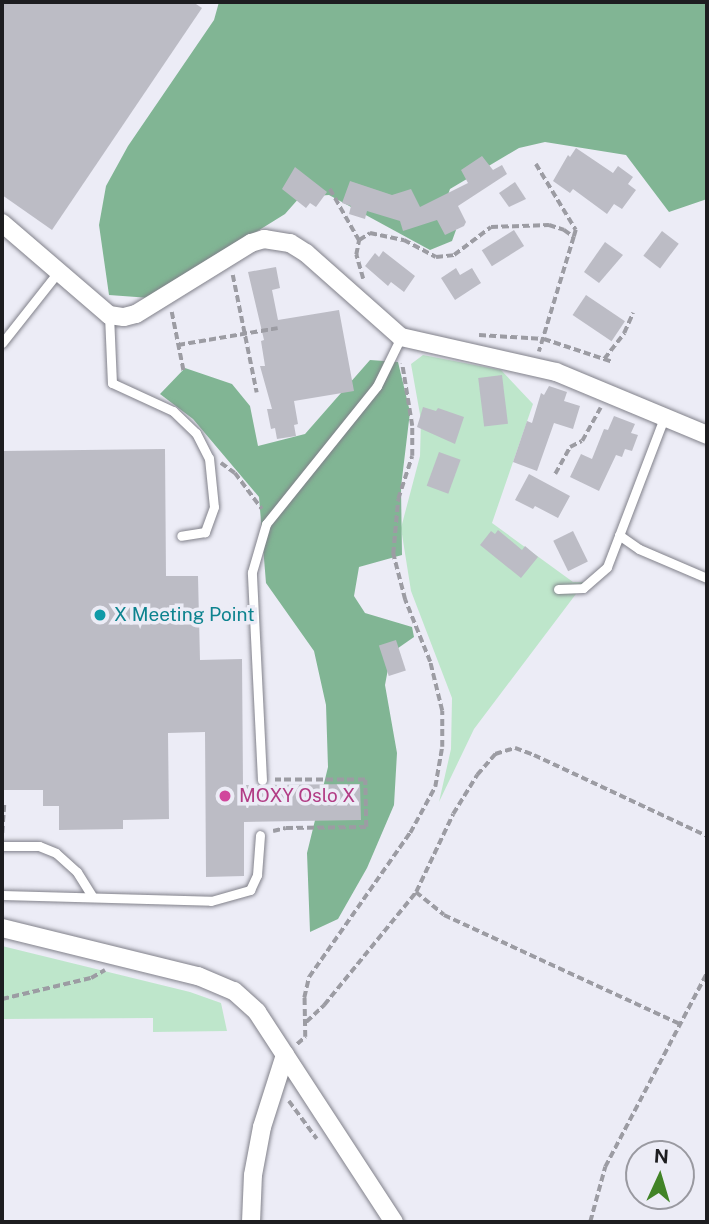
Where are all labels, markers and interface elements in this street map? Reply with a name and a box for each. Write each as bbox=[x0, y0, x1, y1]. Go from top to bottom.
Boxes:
place label: X Meeting Point bbox=[114, 604, 255, 626]
marker: X Meeting Point bbox=[92, 607, 108, 623]
place label: MOXY Oslo X bbox=[239, 785, 356, 807]
marker: MOXY Oslo X bbox=[217, 788, 233, 804]
north arrow bbox=[625, 1140, 695, 1210]
text: N bbox=[653, 1145, 669, 1168]

